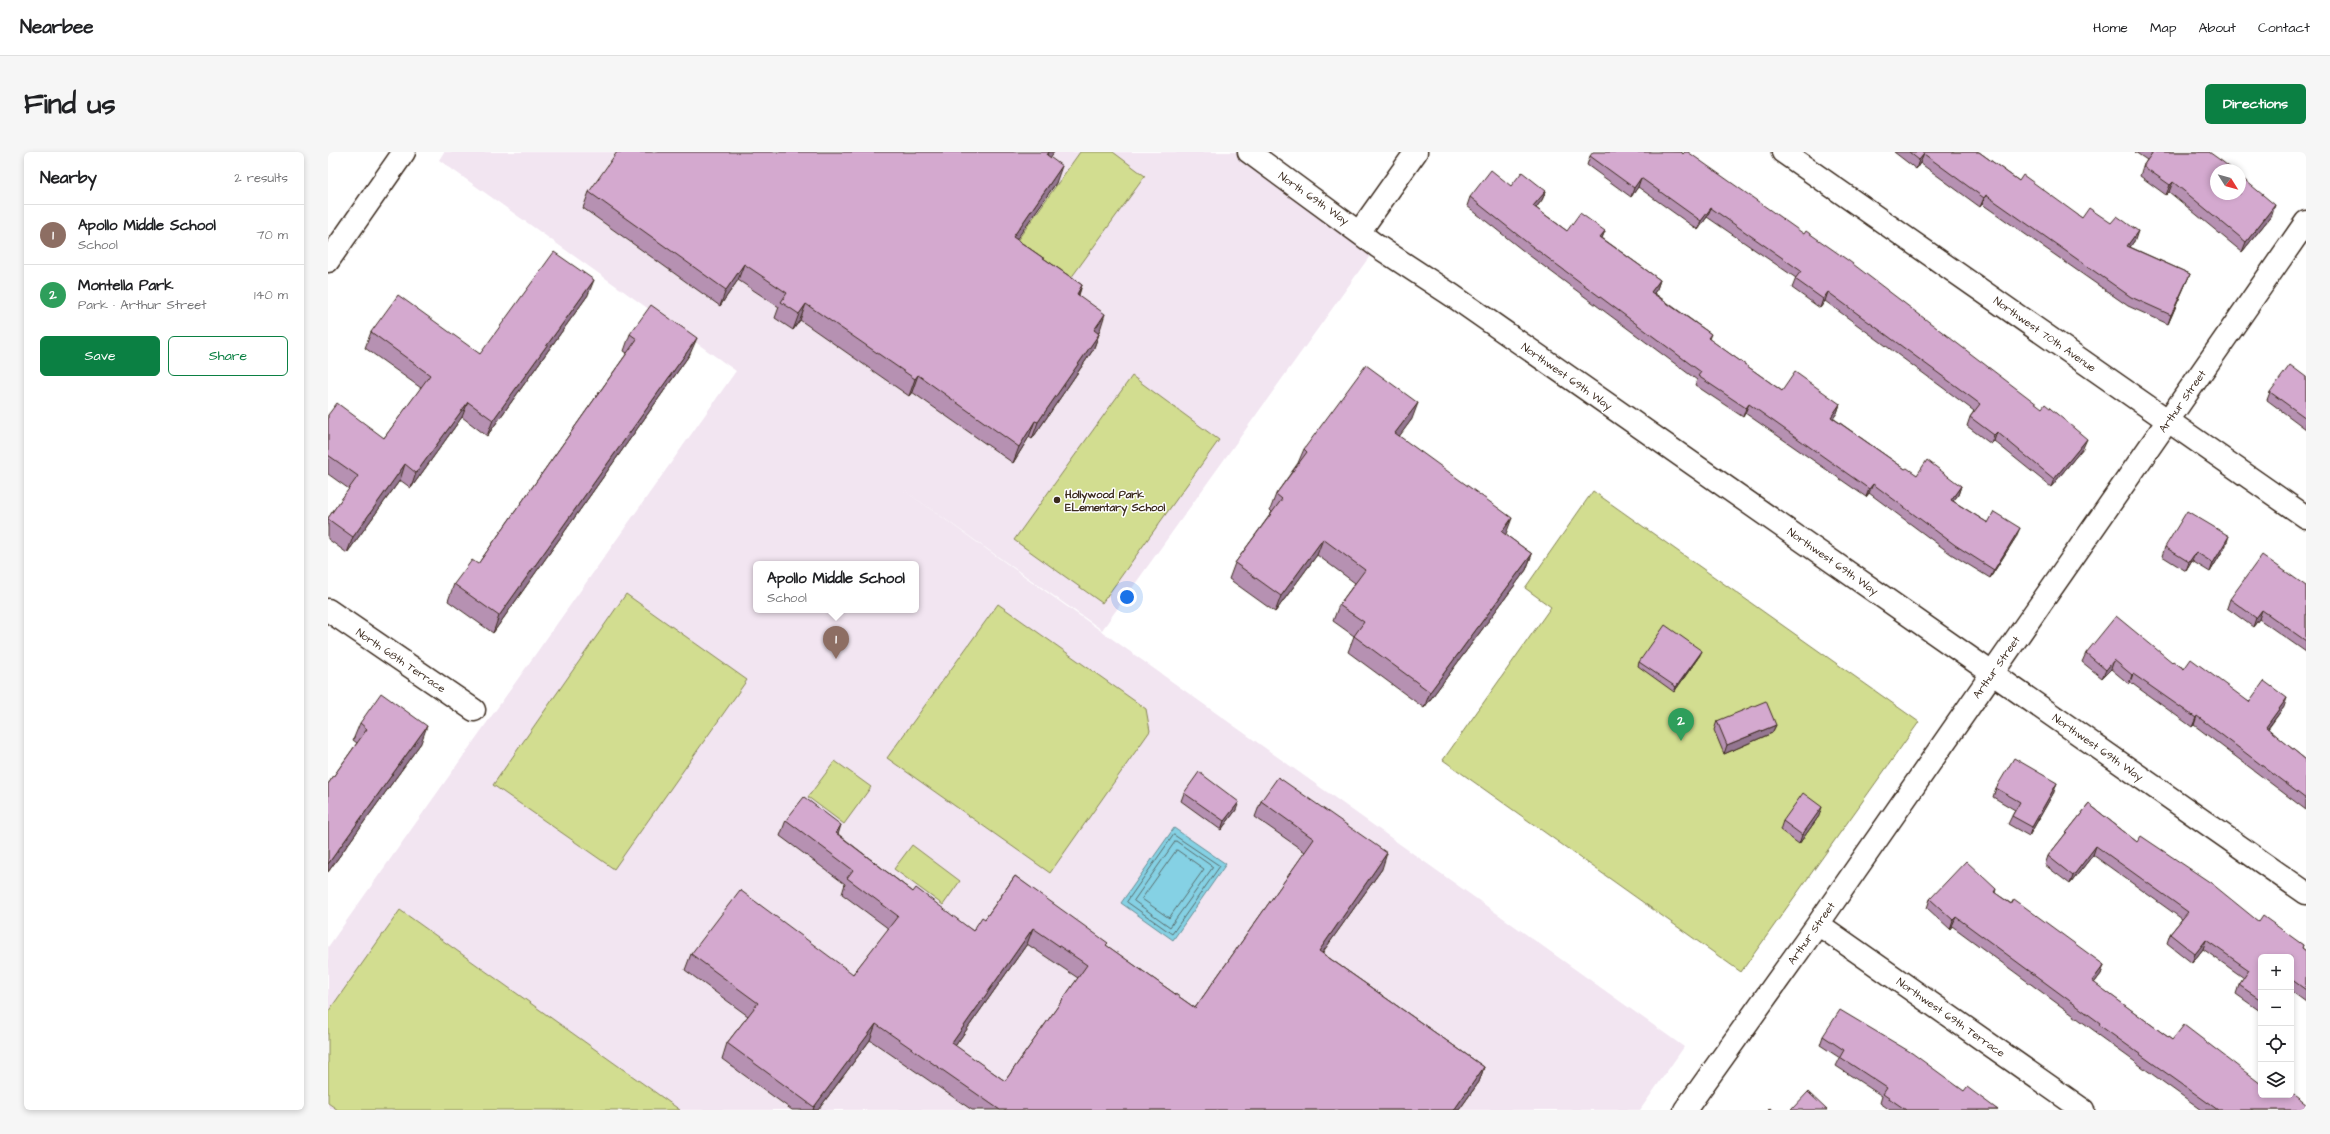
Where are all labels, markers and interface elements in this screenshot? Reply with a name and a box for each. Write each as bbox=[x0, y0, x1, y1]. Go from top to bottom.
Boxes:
text: Nearbee bbox=[20, 14, 94, 41]
text: Home bbox=[2093, 18, 2128, 38]
text: Map bbox=[2150, 18, 2176, 38]
text: About bbox=[2198, 18, 2236, 38]
text: Contact bbox=[2258, 18, 2310, 38]
button: Directions bbox=[2205, 84, 2306, 124]
text: Find us bbox=[24, 85, 115, 124]
north arrow bbox=[2210, 164, 2246, 200]
text: Nearby bbox=[40, 166, 97, 190]
street label: North 69th Way bbox=[1275, 168, 1352, 229]
text: 2 results bbox=[234, 169, 288, 187]
text: Apollo Middle School bbox=[78, 215, 216, 236]
text: 1 bbox=[52, 226, 54, 244]
text: 70 m bbox=[256, 226, 288, 244]
text: School bbox=[78, 236, 118, 254]
text: Montella Park bbox=[78, 275, 174, 296]
text: 2 bbox=[49, 286, 57, 304]
text: 140 m bbox=[254, 286, 288, 304]
street label: Northwest 70th Avenue bbox=[1990, 293, 2099, 376]
text: Park · Arthur Street bbox=[78, 296, 207, 314]
button: Save bbox=[40, 336, 160, 376]
button: Share bbox=[168, 336, 288, 376]
street label: Northwest 69th Way bbox=[1518, 339, 1615, 414]
street label: Arthur Street bbox=[2155, 367, 2210, 435]
place label: Hollywood Park ELementary School bbox=[1064, 487, 1165, 517]
marker: Hollywood Park ELementary School bbox=[1052, 495, 1062, 505]
street label: Northwest 69th Way bbox=[1784, 524, 1881, 599]
popup bbox=[753, 561, 919, 613]
text: Apollo Middle School bbox=[767, 568, 905, 589]
your location bbox=[1117, 587, 1137, 607]
text: School bbox=[767, 589, 807, 607]
street label: North 68th Terrace bbox=[353, 625, 449, 696]
pin: 1 bbox=[823, 626, 849, 659]
street label: Arthur Street bbox=[1969, 633, 2024, 701]
pin: 2 bbox=[1668, 708, 1694, 741]
street label: Northwest 69th Way bbox=[2049, 710, 2146, 785]
street label: Arthur Street bbox=[1784, 899, 1839, 967]
map controls bbox=[2258, 954, 2294, 1098]
button: + bbox=[2258, 954, 2294, 990]
street label: Northwest 69th Terrace bbox=[1893, 974, 2008, 1061]
button: − bbox=[2258, 990, 2294, 1026]
button: locate bbox=[2258, 1026, 2294, 1062]
button: layers bbox=[2258, 1062, 2294, 1098]

